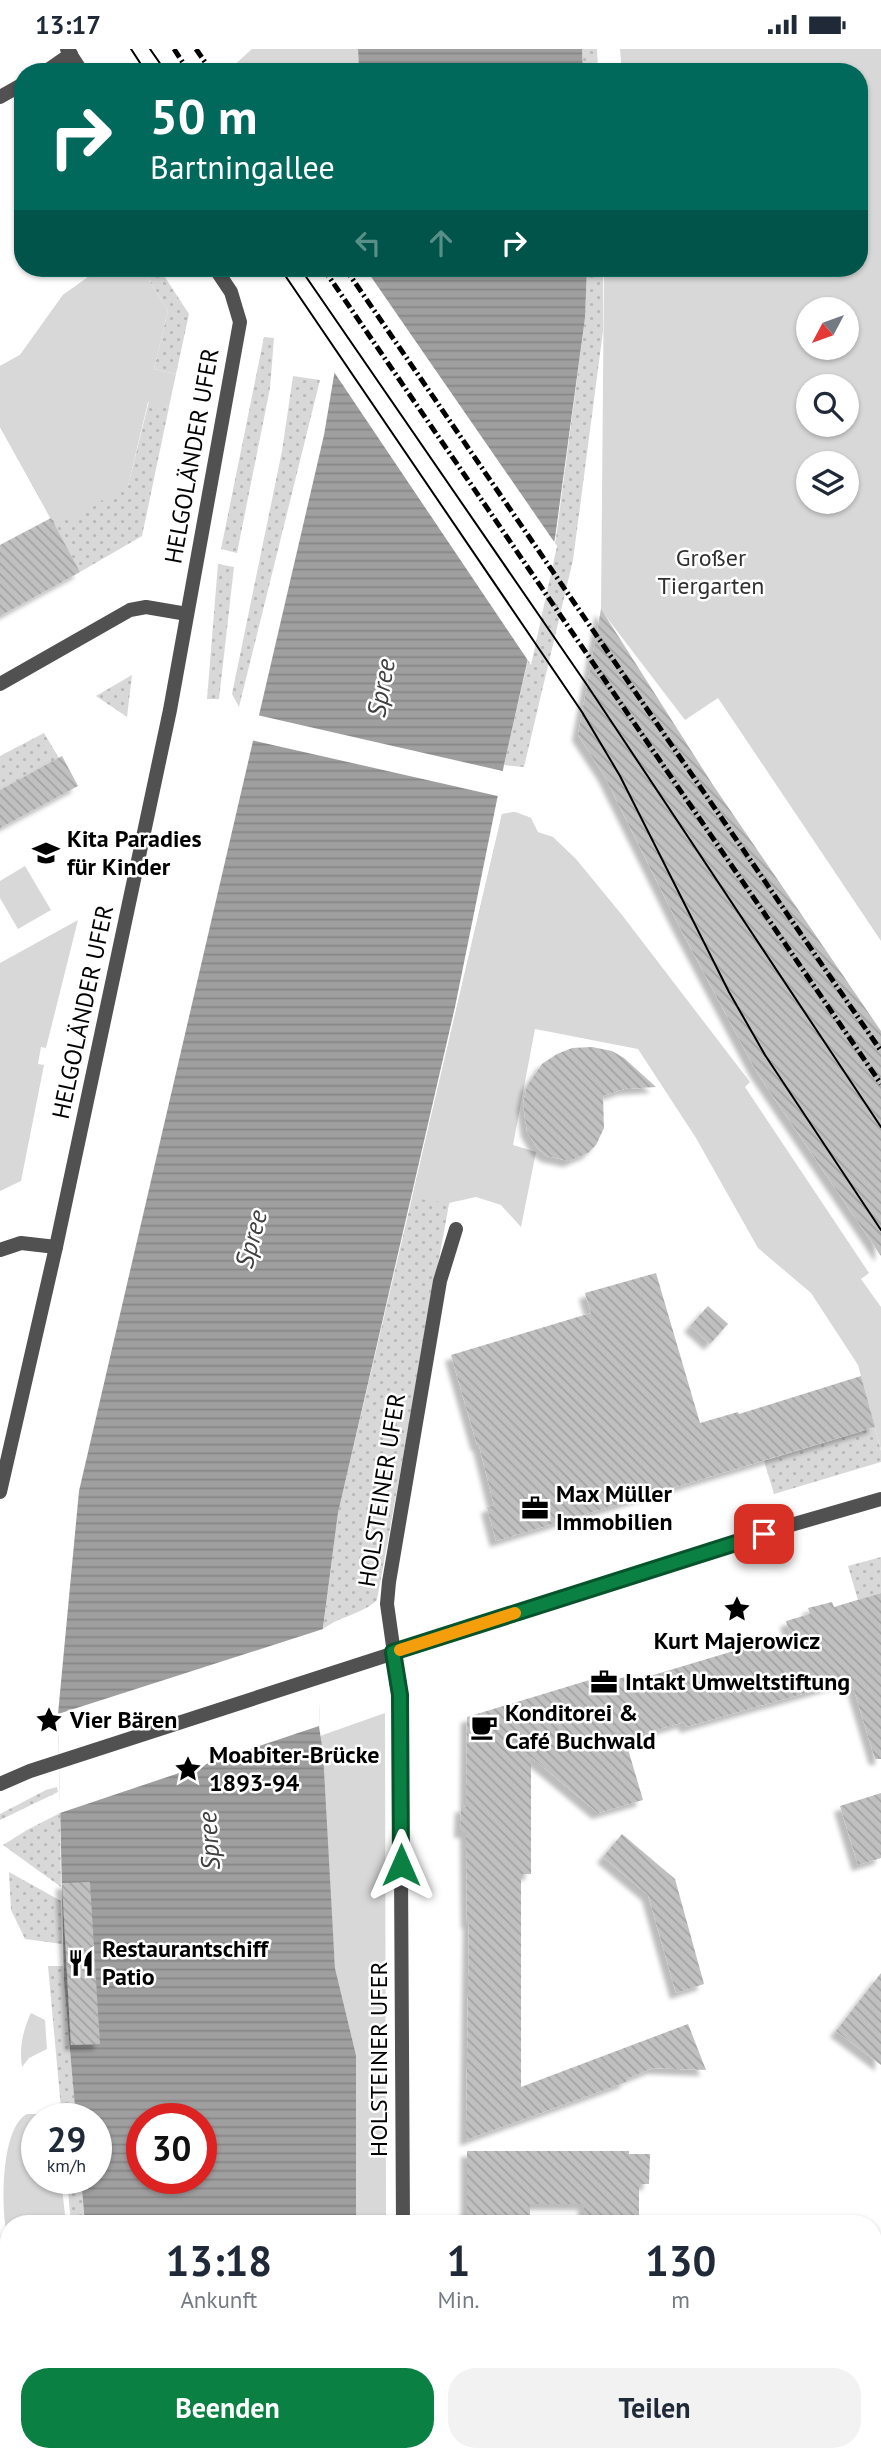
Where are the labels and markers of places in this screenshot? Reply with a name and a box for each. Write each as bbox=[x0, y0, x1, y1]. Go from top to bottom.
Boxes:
place label: Kita Paradies für Kinder bbox=[67, 823, 202, 882]
school or university icon: Kita Paradies für Kinder bbox=[31, 838, 61, 868]
place label: Max Müller Immobilien bbox=[556, 1478, 672, 1537]
office icon: Max Müller Immobilien bbox=[520, 1493, 550, 1523]
pin bbox=[734, 1504, 794, 1564]
place icon: Kurt Majerowicz bbox=[722, 1594, 752, 1624]
place label: Kurt Majerowicz bbox=[654, 1625, 820, 1656]
place label: Intakt Umweltstiftung bbox=[625, 1666, 850, 1697]
office icon: Intakt Umweltstiftung bbox=[589, 1667, 619, 1697]
place label: Konditorei & Café Buchwald bbox=[505, 1697, 656, 1756]
place label: Vier Bären bbox=[69, 1704, 177, 1735]
place icon: Vier Bären bbox=[34, 1705, 64, 1735]
cafe icon: Konditorei & Café Buchwald bbox=[469, 1712, 499, 1742]
place label: Moabiter-Brücke 1893-94 bbox=[209, 1739, 379, 1798]
place icon: Moabiter-Brücke 1893-94 bbox=[173, 1754, 203, 1784]
place label: Restaurantschiff Patio bbox=[102, 1933, 269, 1992]
restaurant icon: Restaurantschiff Patio bbox=[66, 1948, 96, 1978]

